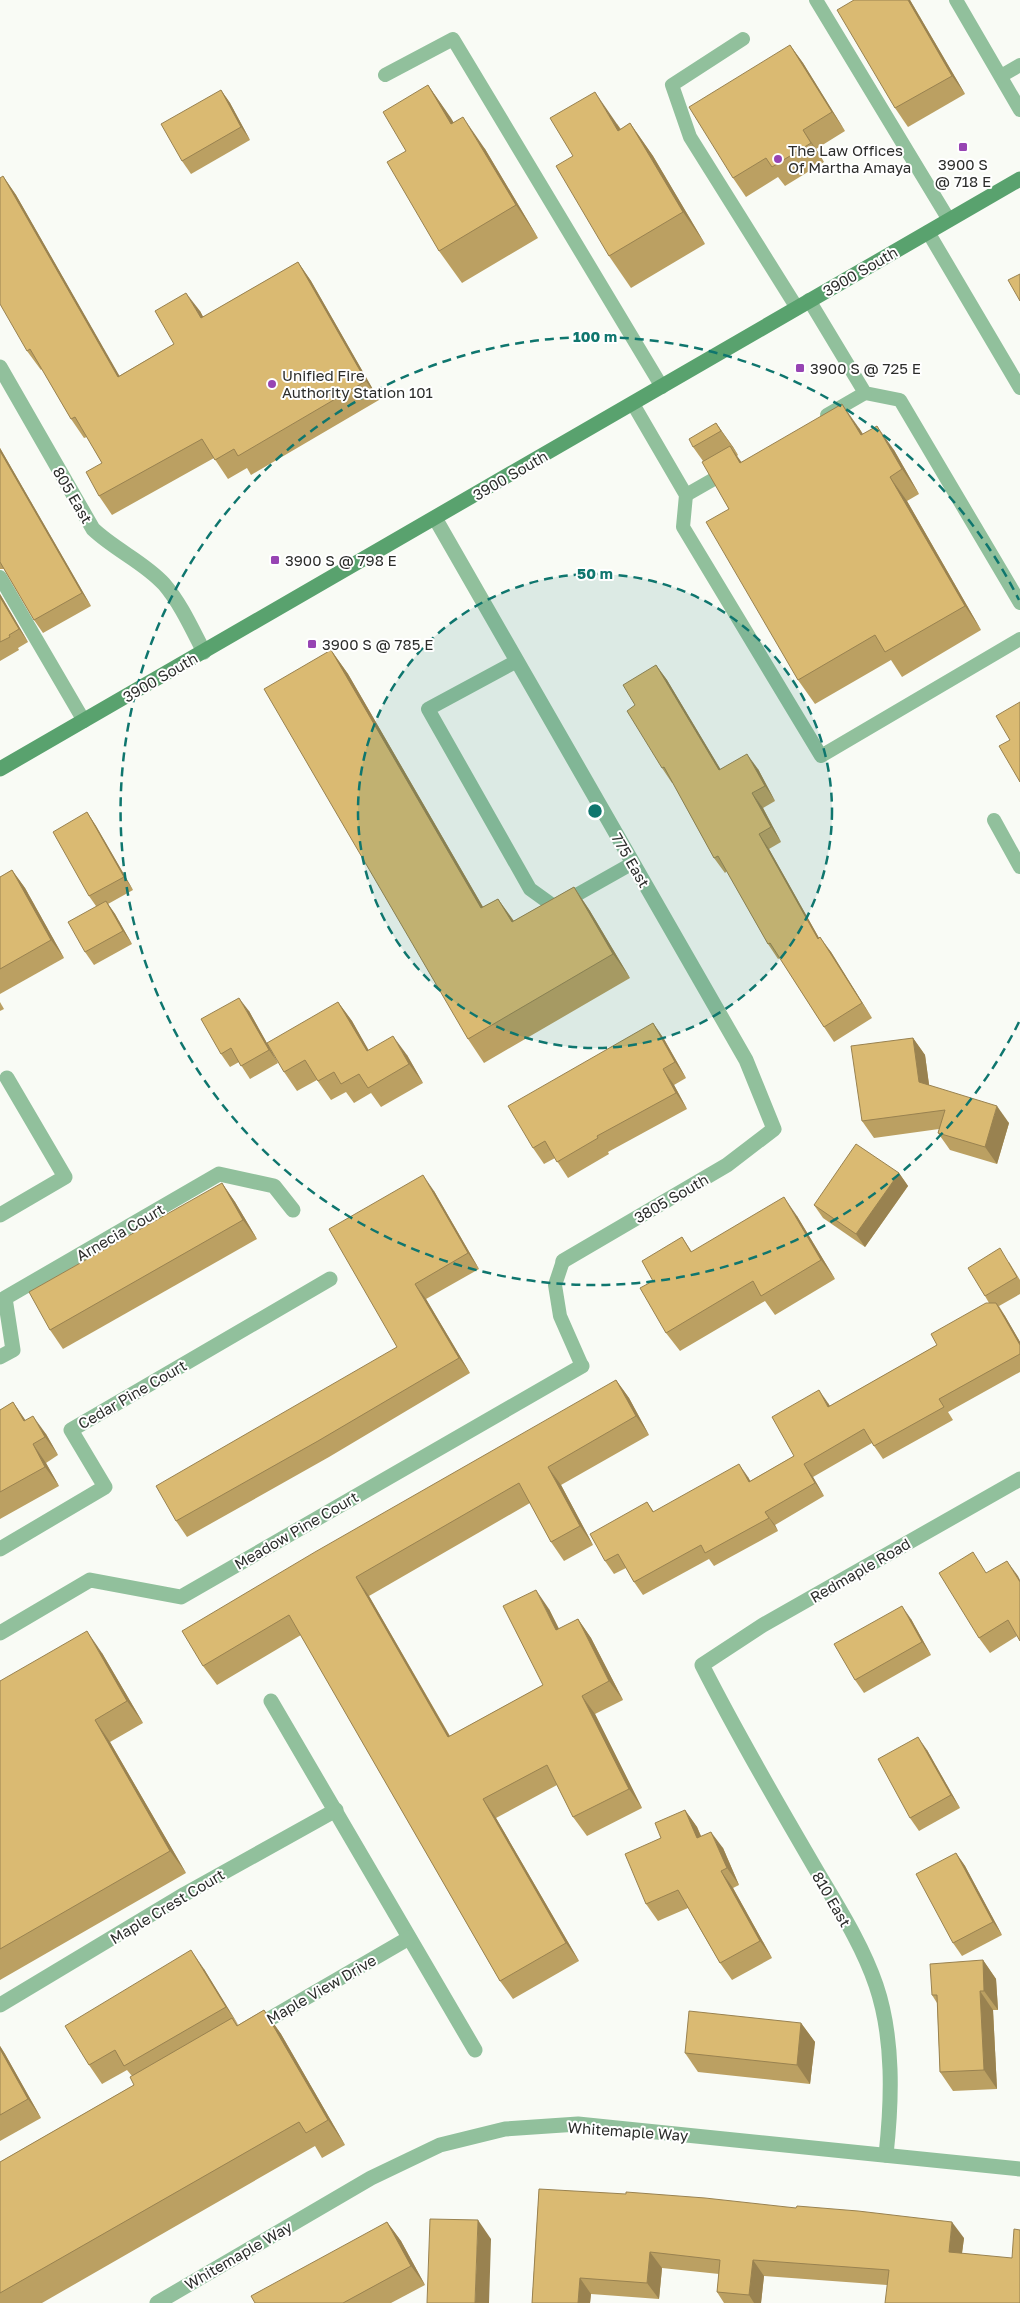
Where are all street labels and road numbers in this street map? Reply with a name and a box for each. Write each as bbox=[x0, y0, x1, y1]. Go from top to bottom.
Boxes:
street label: 3900 South bbox=[820, 242, 900, 300]
street label: 3900 South bbox=[470, 446, 550, 504]
street label: 805 East bbox=[50, 464, 96, 526]
street label: 3900 South bbox=[120, 648, 200, 706]
street label: 775 East bbox=[608, 830, 654, 890]
street label: 3805 South bbox=[631, 1170, 711, 1226]
street label: Arnecia Court bbox=[73, 1200, 167, 1264]
street label: Cedar Pine Court bbox=[75, 1356, 189, 1432]
street label: Meadow Pine Court bbox=[231, 1487, 361, 1573]
street label: Redmaple Road bbox=[807, 1534, 913, 1606]
street label: Maple Crest Court bbox=[106, 1865, 228, 1947]
street label: 810 East bbox=[809, 1868, 855, 1930]
street label: Maple View Drive bbox=[263, 1950, 379, 2028]
street label: Whitemaple Way bbox=[567, 2118, 689, 2144]
street label: Whitemaple Way bbox=[181, 2217, 295, 2293]

